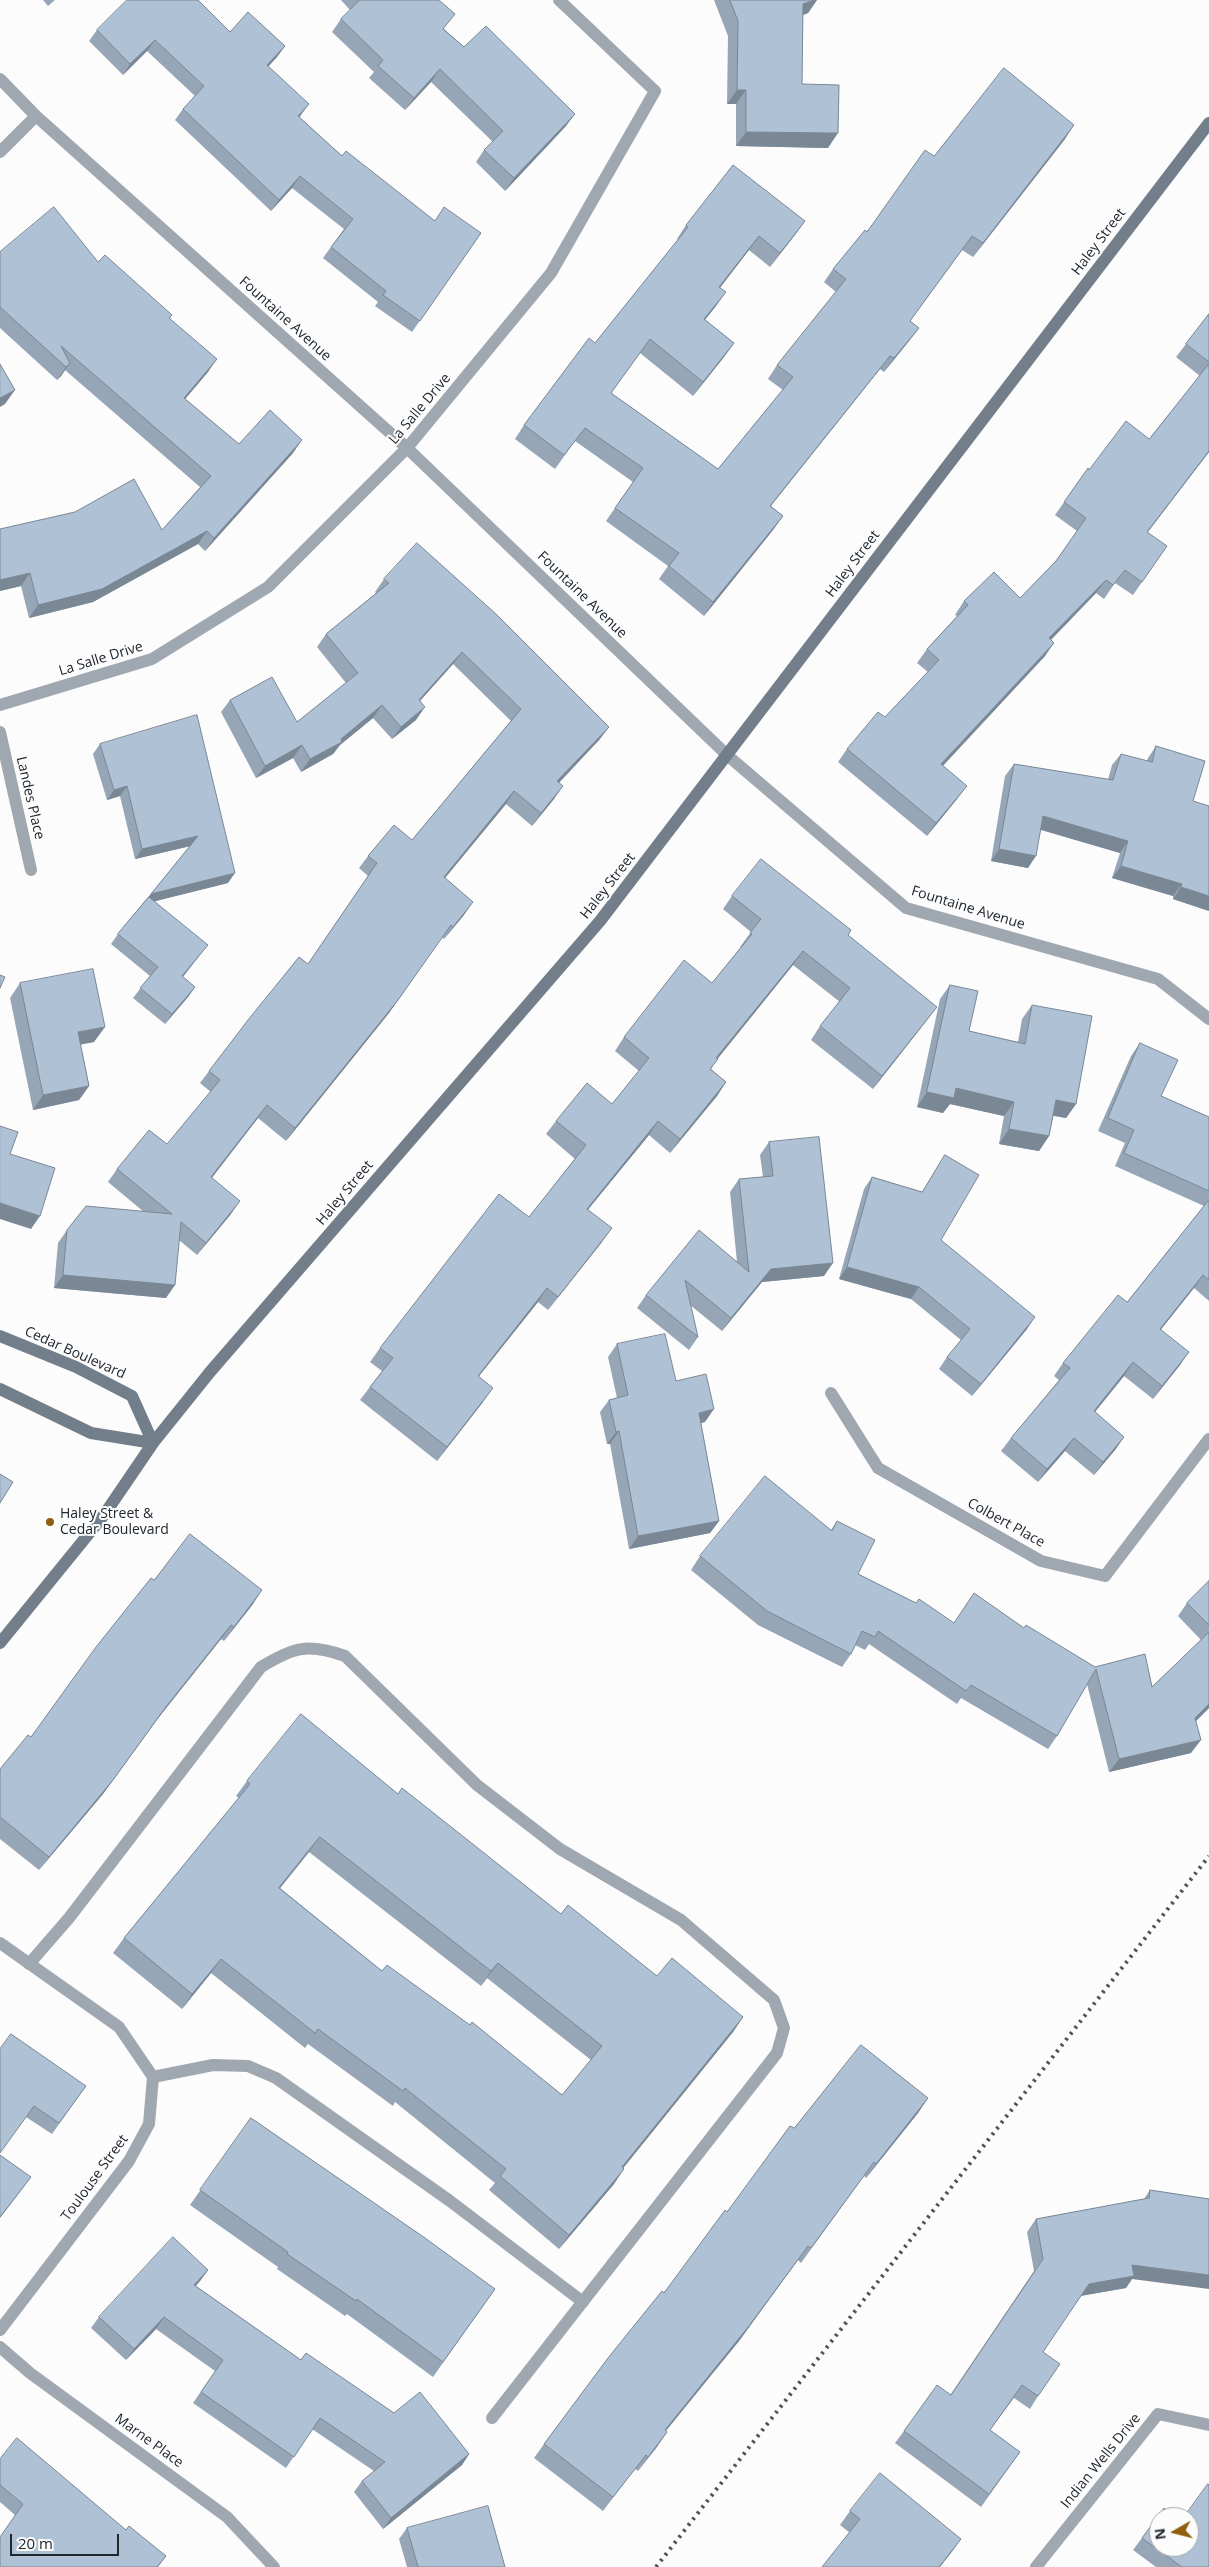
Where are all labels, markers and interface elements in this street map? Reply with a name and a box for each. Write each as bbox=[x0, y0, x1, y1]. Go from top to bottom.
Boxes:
street label: Haley Street bbox=[1068, 205, 1130, 279]
street label: Fountaine Avenue bbox=[236, 273, 334, 365]
street label: La Salle Drive bbox=[386, 370, 454, 448]
street label: Haley Street bbox=[822, 527, 884, 601]
street label: Fountaine Avenue bbox=[534, 548, 630, 642]
street label: La Salle Drive bbox=[57, 638, 145, 680]
street label: Landes Place bbox=[12, 755, 48, 841]
street label: Haley Street bbox=[577, 850, 639, 922]
street label: Fountaine Avenue bbox=[909, 883, 1027, 933]
street label: Haley Street bbox=[313, 1157, 377, 1229]
street label: Cedar Boulevard bbox=[22, 1323, 128, 1383]
street label: Colbert Place bbox=[964, 1495, 1048, 1551]
place label: Haley Street & Cedar Boulevard bbox=[60, 1506, 169, 1538]
marker: Haley Street & Cedar Boulevard bbox=[44, 1516, 56, 1528]
street label: Toulouse Street bbox=[58, 2132, 132, 2224]
street label: Indian Wells Drive bbox=[1058, 2410, 1144, 2512]
street label: Marne Place bbox=[112, 2411, 186, 2471]
north arrow bbox=[1149, 2507, 1199, 2557]
scale bar bbox=[12, 2524, 121, 2556]
text: N bbox=[1149, 2527, 1170, 2541]
text: 20 m bbox=[18, 2533, 53, 2553]

